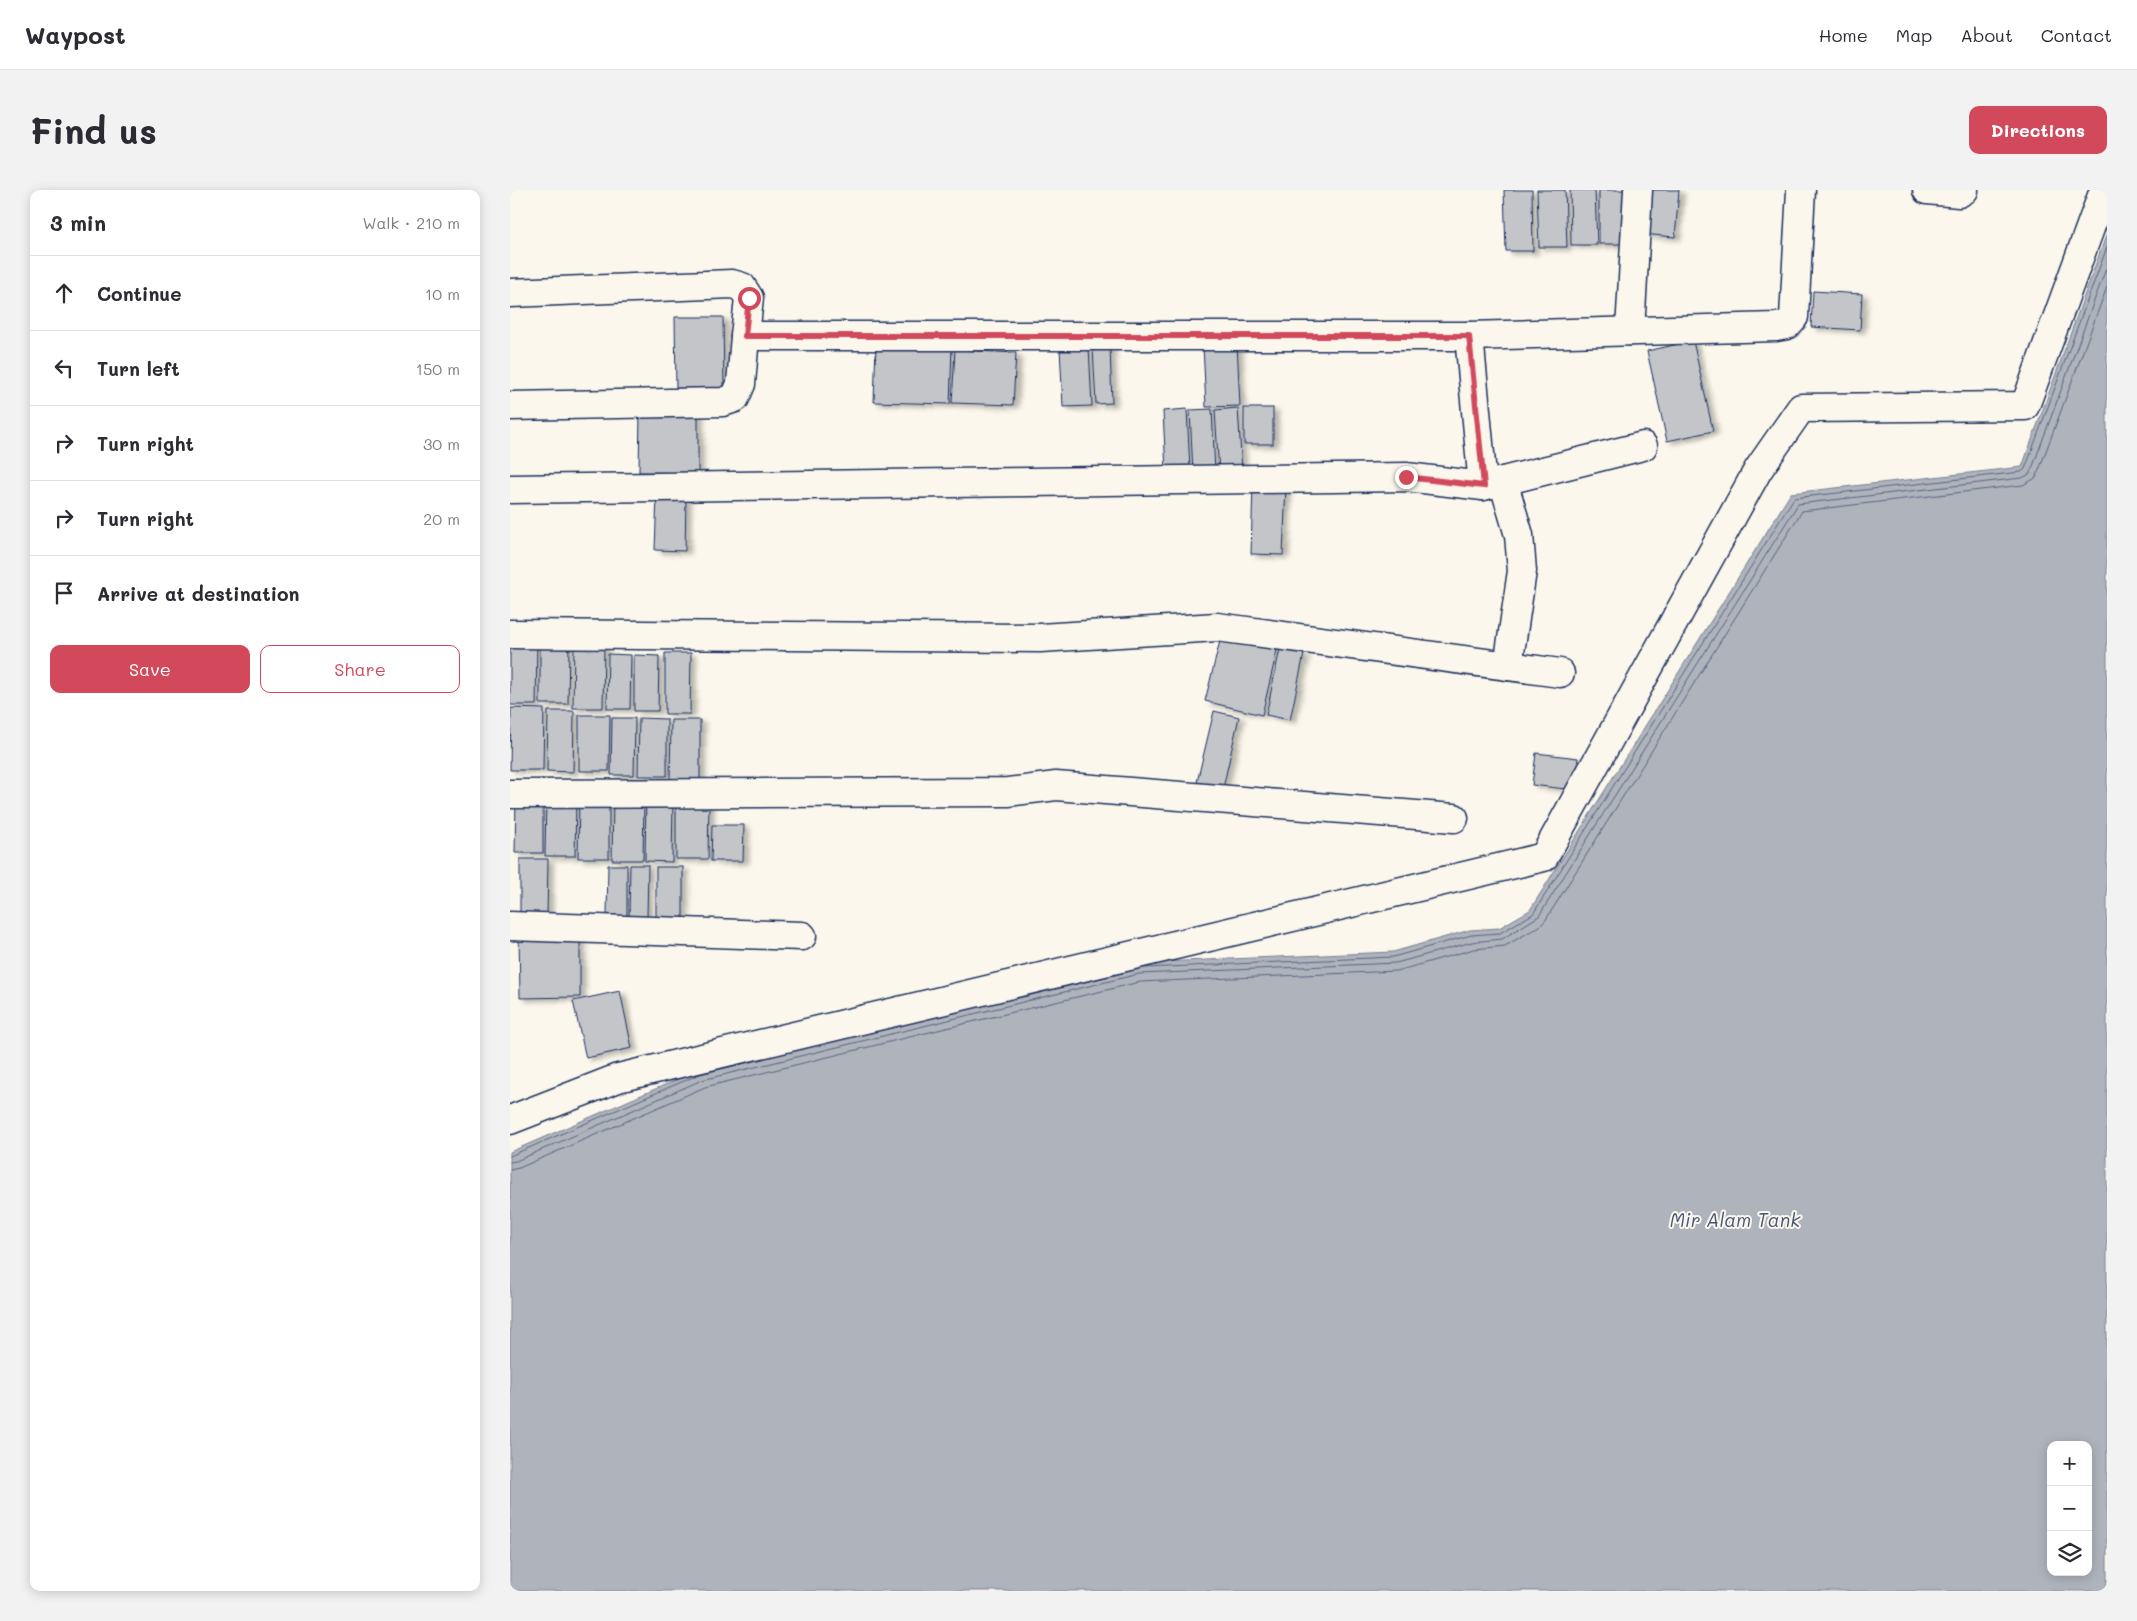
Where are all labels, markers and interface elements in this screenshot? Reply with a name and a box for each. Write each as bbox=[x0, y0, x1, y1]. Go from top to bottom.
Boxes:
text: Waypost bbox=[25, 19, 126, 50]
text: Home bbox=[1819, 23, 1868, 47]
text: Map bbox=[1896, 23, 1932, 47]
text: About bbox=[1960, 23, 2013, 47]
text: Contact bbox=[2041, 23, 2112, 47]
button: Directions bbox=[1969, 106, 2107, 154]
text: Find us bbox=[30, 107, 157, 153]
text: 3 min bbox=[50, 209, 106, 236]
text: Walk · 210 m bbox=[362, 212, 460, 233]
icon: ahead bbox=[50, 279, 78, 307]
text: Continue bbox=[97, 281, 182, 306]
text: 10 m bbox=[425, 283, 460, 304]
route start bbox=[738, 287, 761, 310]
icon: left bbox=[50, 354, 78, 382]
text: Turn left bbox=[97, 356, 180, 381]
text: 150 m bbox=[416, 358, 460, 379]
icon: right bbox=[50, 429, 78, 457]
text: Turn right bbox=[97, 431, 194, 456]
text: 30 m bbox=[423, 433, 460, 454]
route end bbox=[1395, 466, 1418, 489]
icon: right bbox=[50, 504, 78, 532]
text: Turn right bbox=[97, 506, 194, 531]
text: 20 m bbox=[423, 508, 460, 529]
icon: arrive bbox=[50, 579, 78, 607]
text: Arrive at destination bbox=[97, 581, 300, 606]
button: Save bbox=[50, 645, 250, 693]
button: Share bbox=[260, 645, 460, 693]
water label: Mir Alam Tank bbox=[1670, 1207, 1801, 1232]
map controls bbox=[2047, 1441, 2092, 1576]
button: + bbox=[2047, 1441, 2092, 1486]
button: − bbox=[2047, 1486, 2092, 1531]
button: layers bbox=[2047, 1531, 2092, 1576]

